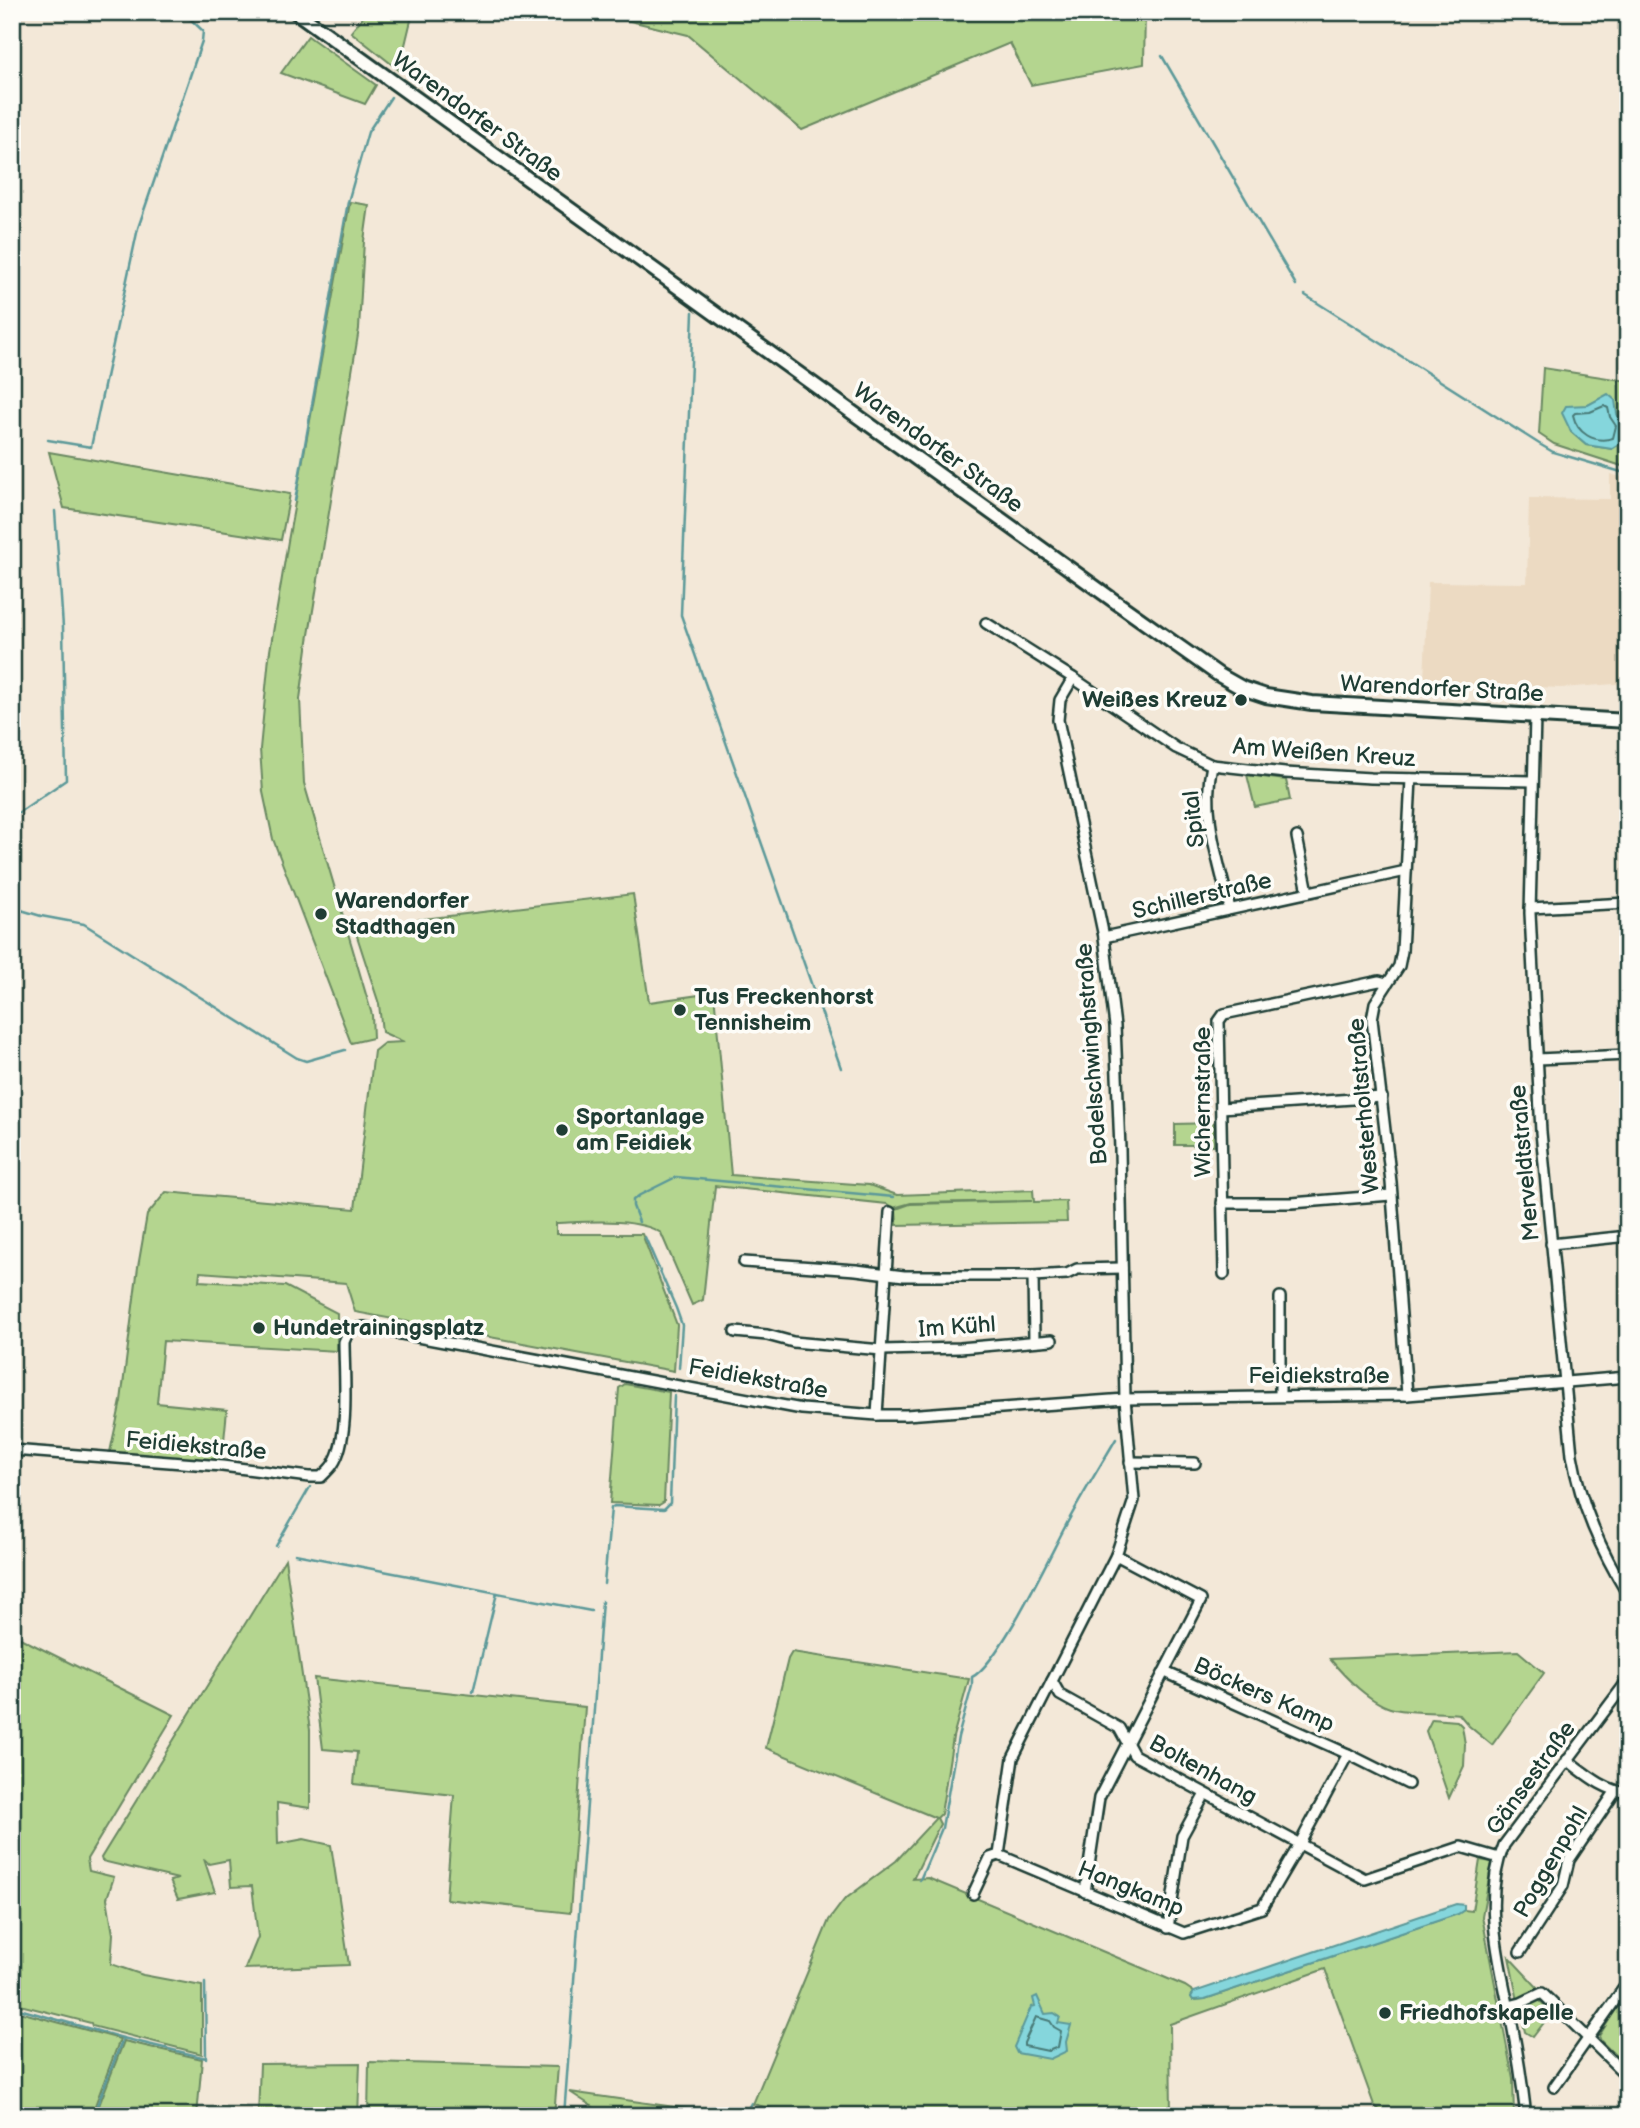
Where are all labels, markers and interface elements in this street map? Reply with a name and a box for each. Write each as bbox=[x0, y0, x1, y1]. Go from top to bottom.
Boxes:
street label: Warendorfer Straße bbox=[386, 46, 568, 188]
street label: Warendorfer Straße bbox=[847, 377, 1029, 519]
street label: Warendorfer Straße bbox=[1339, 670, 1545, 708]
place label: Weißes Kreuz bbox=[1082, 686, 1227, 714]
marker: Weißes Kreuz bbox=[1233, 692, 1249, 708]
street label: Am Weißen Kreuz bbox=[1232, 733, 1417, 773]
street label: Spital bbox=[1177, 789, 1211, 849]
street label: Schillerstraße bbox=[1130, 866, 1274, 926]
place label: Warendorfer Stadthagen bbox=[335, 887, 470, 941]
marker: Warendorfer Stadthagen bbox=[313, 906, 329, 922]
street label: Bodelschwinghstraße bbox=[1070, 942, 1114, 1166]
place label: Tus Freckenhorst Tennisheim bbox=[694, 983, 874, 1037]
marker: Tus Freckenhorst Tennisheim bbox=[672, 1002, 688, 1018]
street label: Westerholtstraße bbox=[1342, 1017, 1386, 1195]
street label: Wichernstraße bbox=[1189, 1027, 1217, 1177]
street label: Merveldtstraße bbox=[1504, 1084, 1546, 1242]
place label: Sportanlage am Feidiek bbox=[576, 1103, 704, 1157]
marker: Sportanlage am Feidiek bbox=[554, 1122, 570, 1138]
street label: Im Kühl bbox=[917, 1310, 997, 1344]
place label: Hundetrainingsplatz bbox=[273, 1314, 484, 1342]
marker: Hundetrainingsplatz bbox=[251, 1320, 267, 1336]
street label: Feidiekstraße bbox=[686, 1353, 830, 1405]
street label: Feidiekstraße bbox=[1248, 1362, 1390, 1390]
street label: Feidiekstraße bbox=[124, 1426, 268, 1466]
street label: Böckers Kamp bbox=[1189, 1651, 1339, 1739]
street label: Gänsestraße bbox=[1480, 1716, 1582, 1840]
street label: Boltenhang bbox=[1144, 1729, 1262, 1811]
street label: Poggenpohl bbox=[1508, 1801, 1594, 1923]
street label: Hangkamp bbox=[1074, 1855, 1188, 1923]
place label: Friedhofskapelle bbox=[1399, 1999, 1574, 2027]
marker: Friedhofskapelle bbox=[1377, 2005, 1393, 2021]

